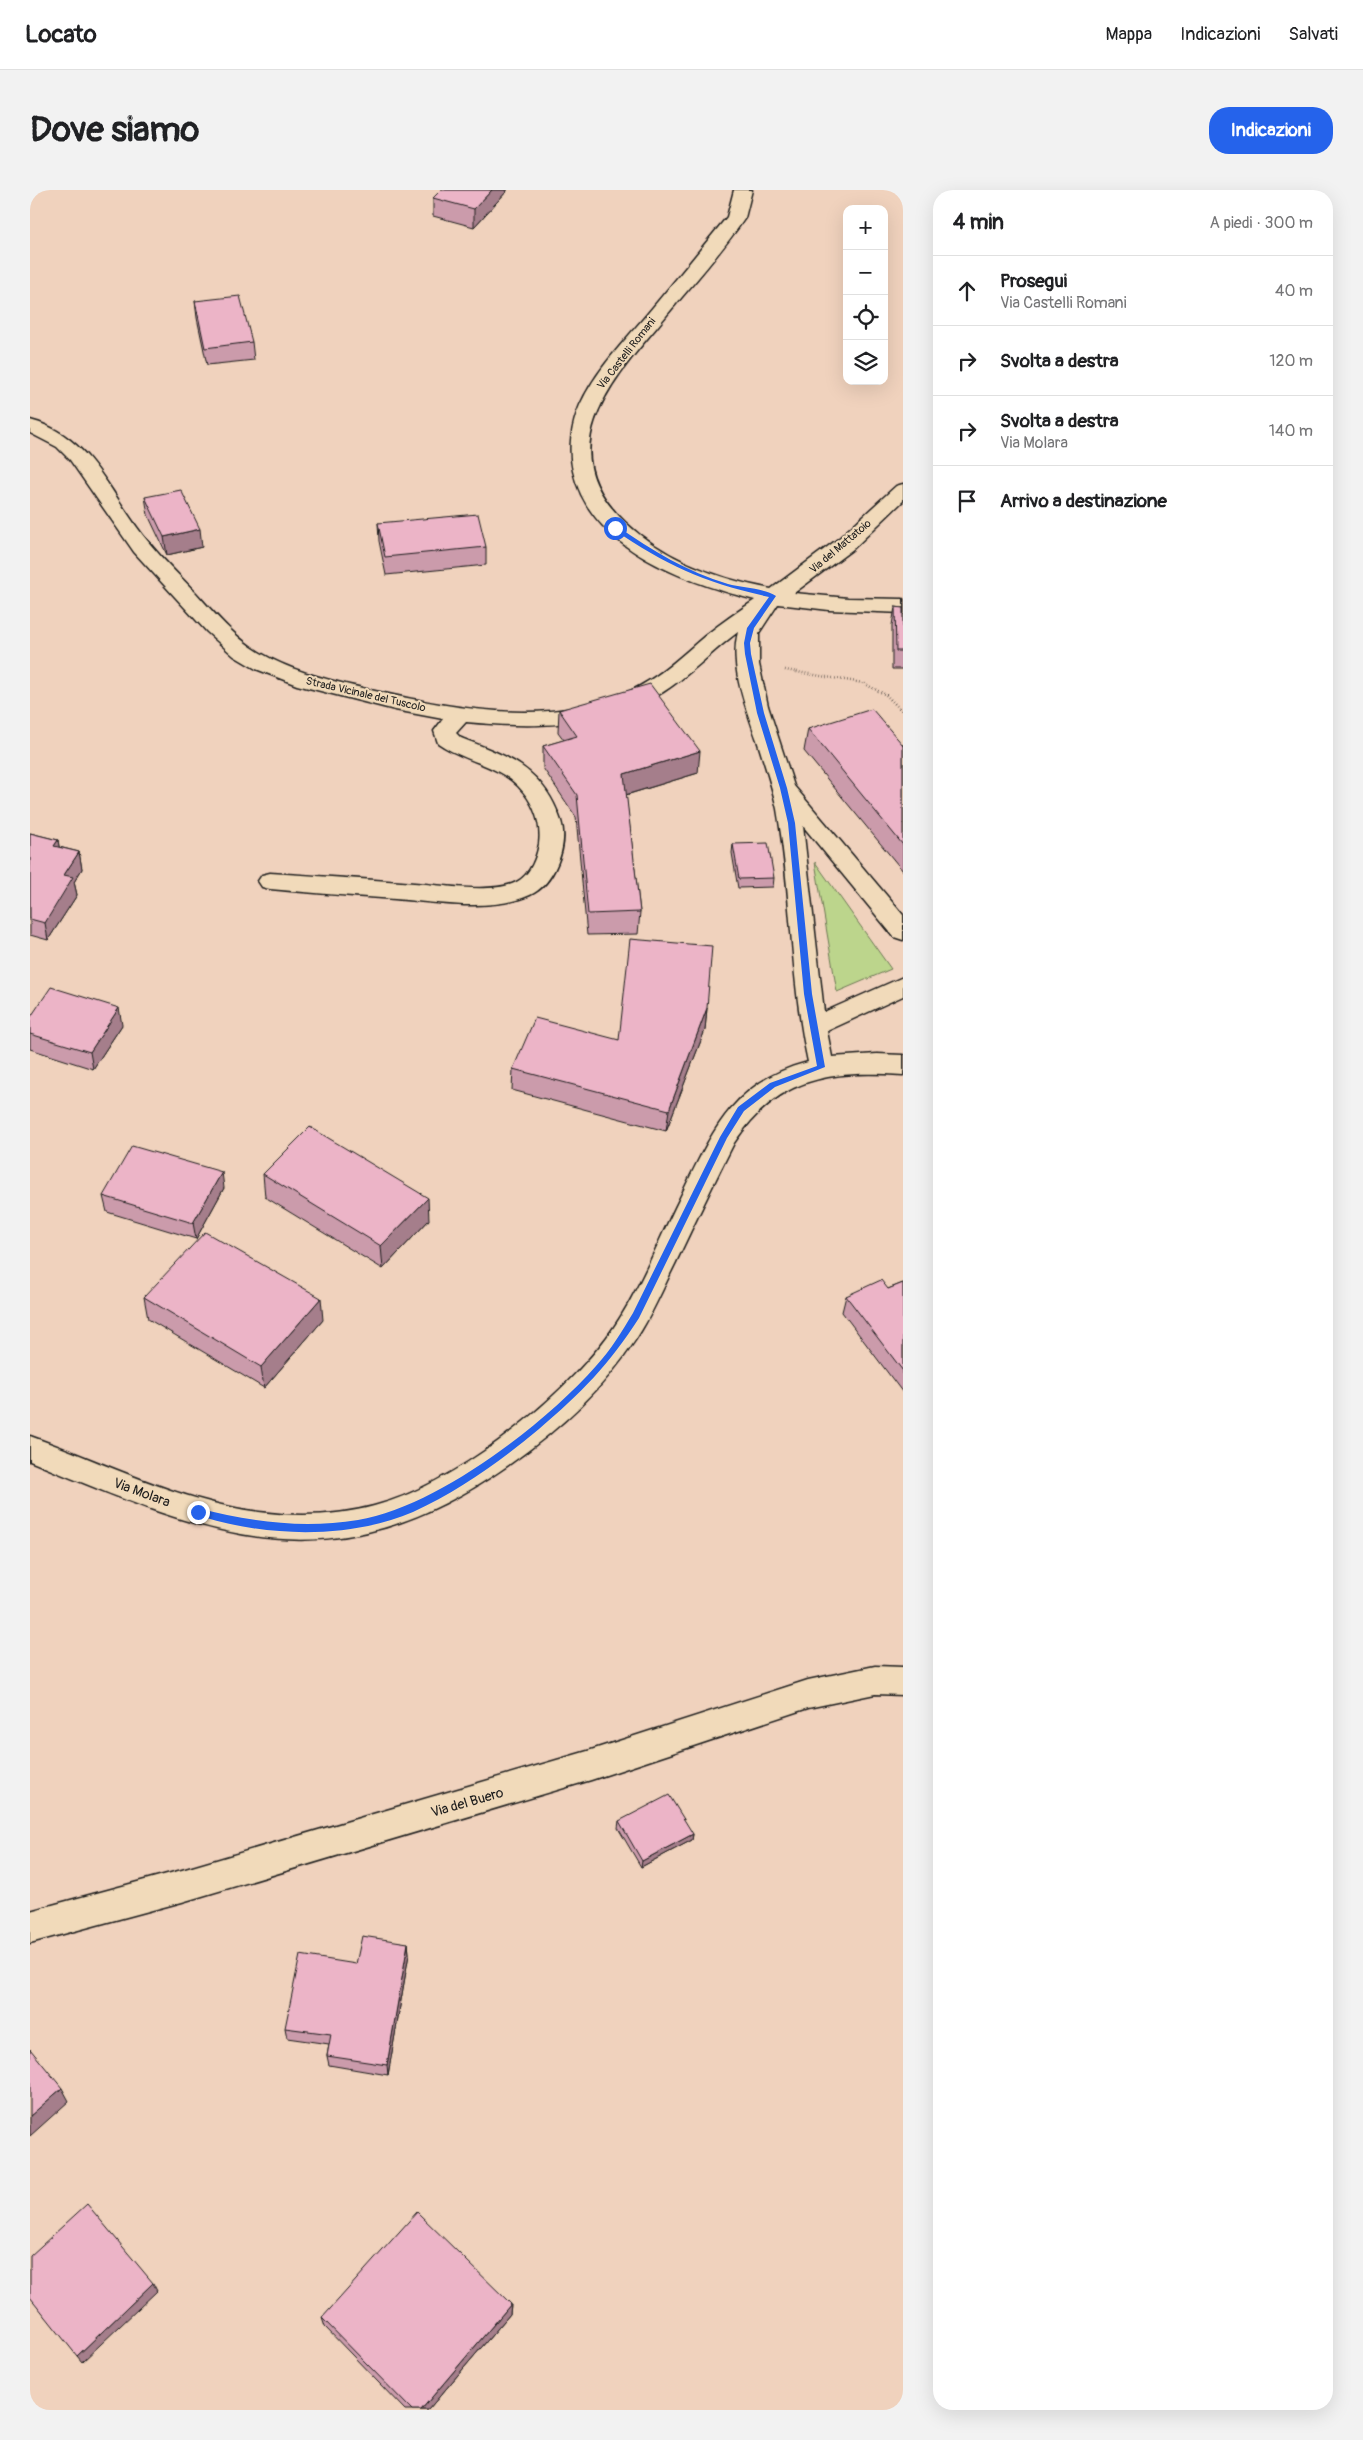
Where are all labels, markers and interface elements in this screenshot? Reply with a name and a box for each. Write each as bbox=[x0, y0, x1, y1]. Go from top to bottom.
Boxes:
text: Locato bbox=[25, 20, 97, 49]
text: Mappa bbox=[1105, 23, 1152, 46]
text: Indicazioni bbox=[1180, 23, 1260, 46]
text: Salvati bbox=[1288, 23, 1338, 46]
button: Indicazioni bbox=[1209, 107, 1333, 154]
text: Dove siamo bbox=[30, 108, 199, 152]
map controls bbox=[843, 205, 888, 385]
button: + bbox=[843, 205, 888, 250]
text: 4 min bbox=[953, 209, 1004, 236]
text: A piedi · 300 m bbox=[1210, 213, 1313, 233]
button: − bbox=[843, 250, 888, 295]
text: Prosegui bbox=[1000, 269, 1067, 293]
icon: ahead bbox=[953, 277, 981, 305]
text: 40 m bbox=[1275, 281, 1313, 301]
text: Via Castelli Romani bbox=[1000, 293, 1127, 313]
button: locate bbox=[843, 295, 888, 340]
street label: Via Castelli Romani bbox=[594, 315, 658, 392]
button: layers bbox=[843, 340, 888, 385]
icon: right bbox=[953, 347, 981, 375]
text: Svolta a destra bbox=[1000, 349, 1119, 373]
text: 120 m bbox=[1269, 351, 1313, 371]
text: Svolta a destra bbox=[1000, 409, 1119, 433]
icon: right bbox=[953, 417, 981, 445]
text: 140 m bbox=[1269, 421, 1313, 441]
text: Via Molara bbox=[1000, 433, 1068, 453]
icon: arrive bbox=[953, 487, 981, 515]
text: Arrivo a destinazione bbox=[1000, 489, 1167, 513]
route start bbox=[604, 517, 627, 540]
street label: Via del Mattatoio bbox=[807, 517, 874, 576]
street label: Strada Vicinale del Tuscolo bbox=[305, 674, 427, 715]
street label: Via Molara bbox=[111, 1474, 173, 1511]
route end bbox=[187, 1501, 210, 1524]
street label: Via del Buero bbox=[429, 1784, 506, 1821]

